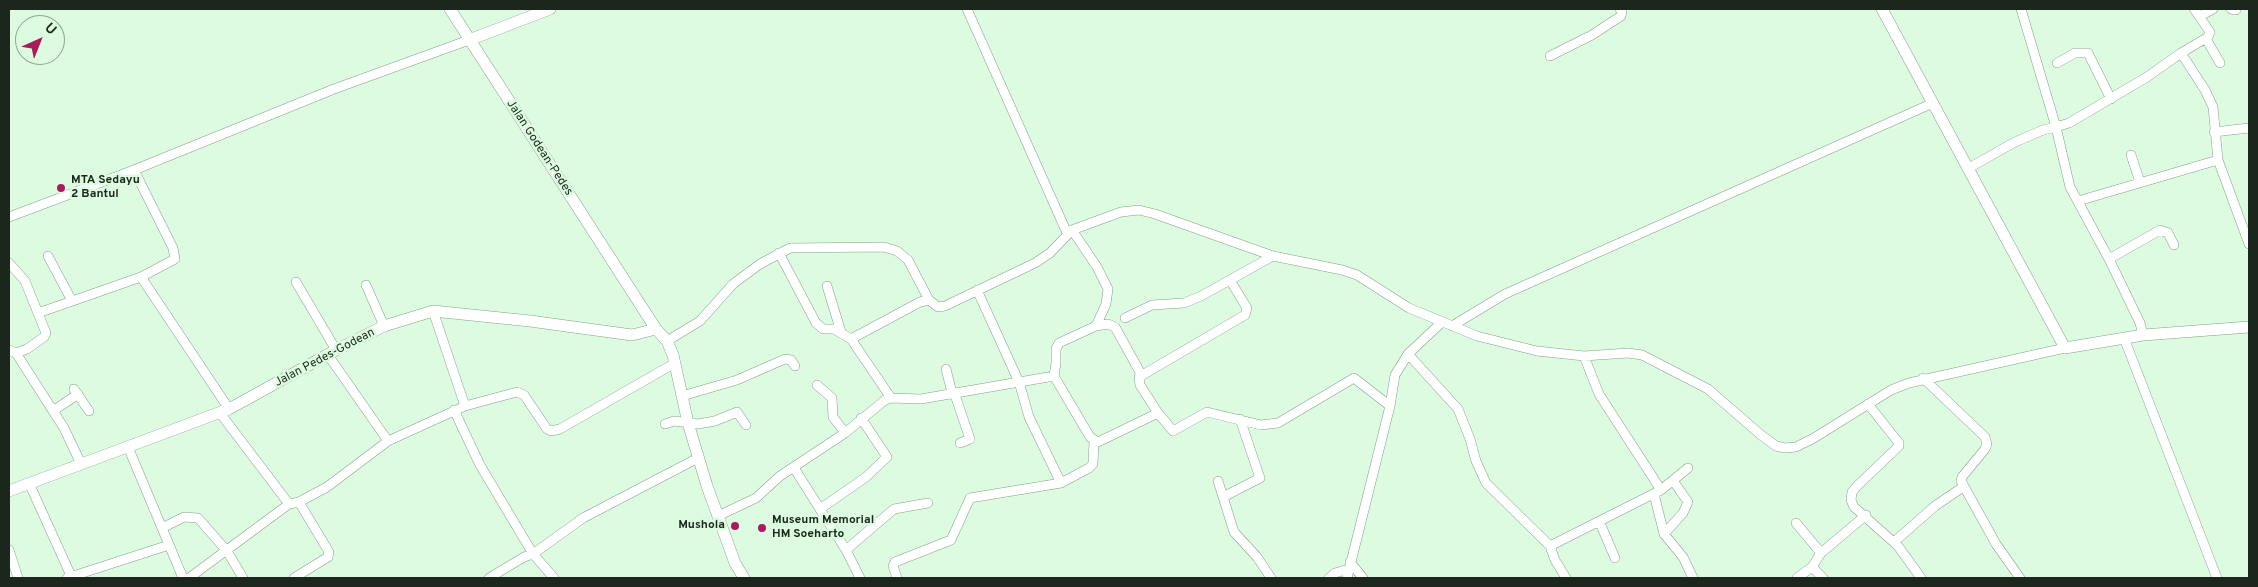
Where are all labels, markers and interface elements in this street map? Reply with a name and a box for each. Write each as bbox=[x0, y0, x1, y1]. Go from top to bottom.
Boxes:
north arrow bbox=[15, 15, 65, 65]
text: U bbox=[41, 20, 60, 39]
street label: Jalan Godean-Pedes bbox=[503, 97, 575, 199]
place label: MTA Sedayu 2 Bantul bbox=[71, 174, 140, 202]
marker: MTA Sedayu 2 Bantul bbox=[55, 182, 67, 194]
street label: Jalan Pedes-Godean bbox=[272, 326, 378, 390]
place label: Museum Memorial HM Soeharto bbox=[772, 514, 874, 542]
place label: Mushola bbox=[678, 519, 725, 533]
marker: Mushola bbox=[729, 520, 741, 532]
marker: Museum Memorial HM Soeharto bbox=[756, 522, 768, 534]

